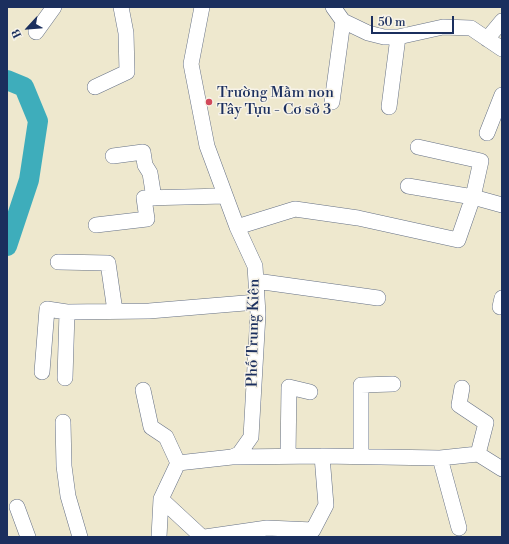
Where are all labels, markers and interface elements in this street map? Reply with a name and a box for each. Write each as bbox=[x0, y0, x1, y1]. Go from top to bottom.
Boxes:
north arrow bbox=[8, 8, 48, 48]
scale bar bbox=[373, 8, 456, 34]
text: 50 m bbox=[378, 15, 406, 30]
text: B bbox=[9, 26, 25, 40]
place label: Trường Mầm non Tây Tựu - Cơ sở 3 bbox=[217, 84, 334, 119]
marker: Trường Mầm non Tây Tựu - Cơ sở 3 bbox=[204, 97, 214, 107]
street label: Phố Trung Kiên bbox=[244, 279, 264, 387]

